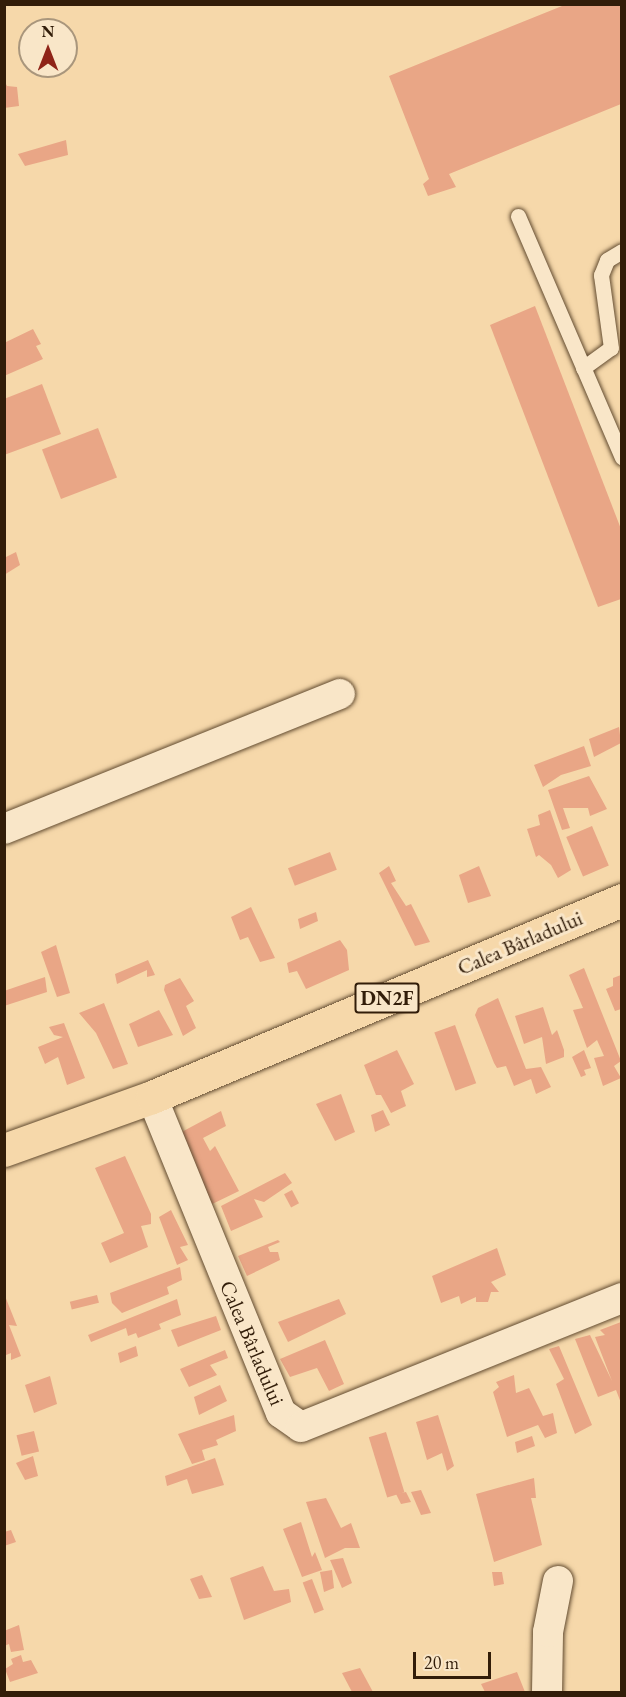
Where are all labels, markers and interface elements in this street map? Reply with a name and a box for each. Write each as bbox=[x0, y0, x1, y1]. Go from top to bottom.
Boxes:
north arrow bbox=[18, 18, 78, 78]
text: N bbox=[42, 21, 54, 42]
street label: Calea Bârladului bbox=[454, 905, 586, 981]
road number: DN2F bbox=[354, 981, 420, 1015]
street label: Calea Bârladului bbox=[214, 1277, 290, 1409]
scale bar bbox=[416, 1640, 494, 1678]
text: 20 m bbox=[424, 1651, 459, 1674]

